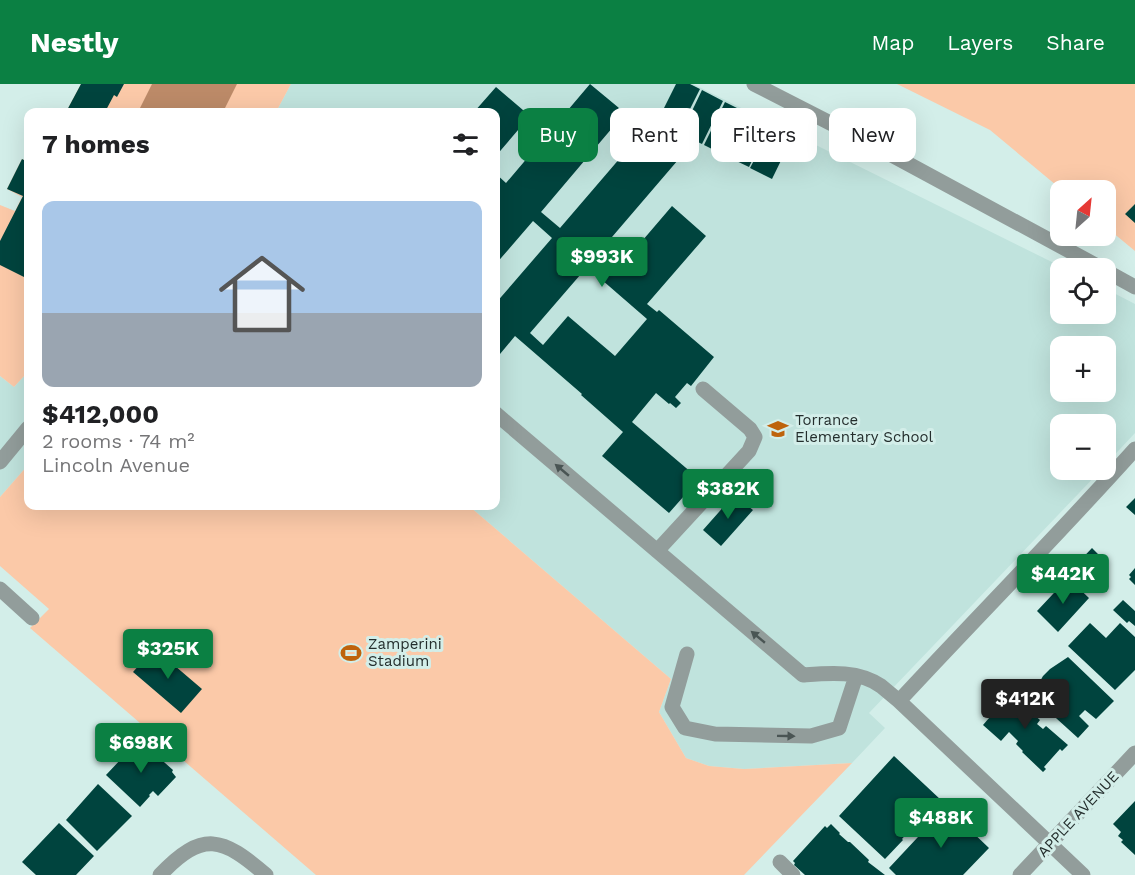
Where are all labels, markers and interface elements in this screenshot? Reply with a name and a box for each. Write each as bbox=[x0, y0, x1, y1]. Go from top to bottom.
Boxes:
text: Nestly bbox=[30, 26, 119, 59]
text: Map bbox=[871, 30, 914, 55]
text: Layers bbox=[947, 30, 1013, 55]
text: Share bbox=[1046, 30, 1105, 55]
chip: Buy bbox=[518, 108, 598, 162]
chip: Rent bbox=[610, 108, 699, 162]
chip: Filters bbox=[711, 108, 817, 162]
chip: New bbox=[829, 108, 916, 162]
icon: filters bbox=[449, 128, 482, 161]
text: 7 homes bbox=[42, 129, 150, 159]
north arrow bbox=[1050, 180, 1116, 246]
map controls bbox=[1050, 180, 1116, 480]
pin: $993K bbox=[560, 237, 644, 288]
icon: home bbox=[208, 240, 316, 348]
text: $993K bbox=[570, 244, 634, 268]
button: locate bbox=[1050, 258, 1116, 324]
button: + bbox=[1050, 336, 1116, 402]
text: $412,000 bbox=[42, 399, 159, 429]
place label: Torrance Elementary School bbox=[795, 411, 934, 446]
button: − bbox=[1050, 414, 1116, 480]
school or university icon: Torrance Elementary School bbox=[766, 417, 790, 441]
text: 2 rooms · 74 m² bbox=[42, 429, 195, 453]
text: Lincoln Avenue bbox=[42, 453, 190, 477]
one-way arrow bbox=[555, 464, 570, 477]
pin: $382K bbox=[686, 469, 770, 520]
text: $382K bbox=[697, 476, 760, 500]
pin: $442K bbox=[1021, 554, 1105, 605]
text: $442K bbox=[1031, 561, 1095, 585]
pin: $325K bbox=[126, 629, 210, 680]
one-way arrow bbox=[751, 631, 766, 644]
place label: Zamperini Stadium bbox=[368, 635, 442, 670]
text: $325K bbox=[137, 636, 199, 660]
sports icon: Zamperini Stadium bbox=[339, 641, 363, 665]
pin: $412K bbox=[983, 679, 1067, 730]
text: $412K bbox=[995, 686, 1055, 710]
pin: $698K bbox=[99, 723, 183, 774]
text: $698K bbox=[109, 730, 173, 754]
one-way arrow bbox=[777, 731, 796, 740]
street label: APPLE AVENUE bbox=[1034, 767, 1122, 861]
pin: $488K bbox=[899, 798, 983, 849]
text: $488K bbox=[909, 805, 973, 829]

